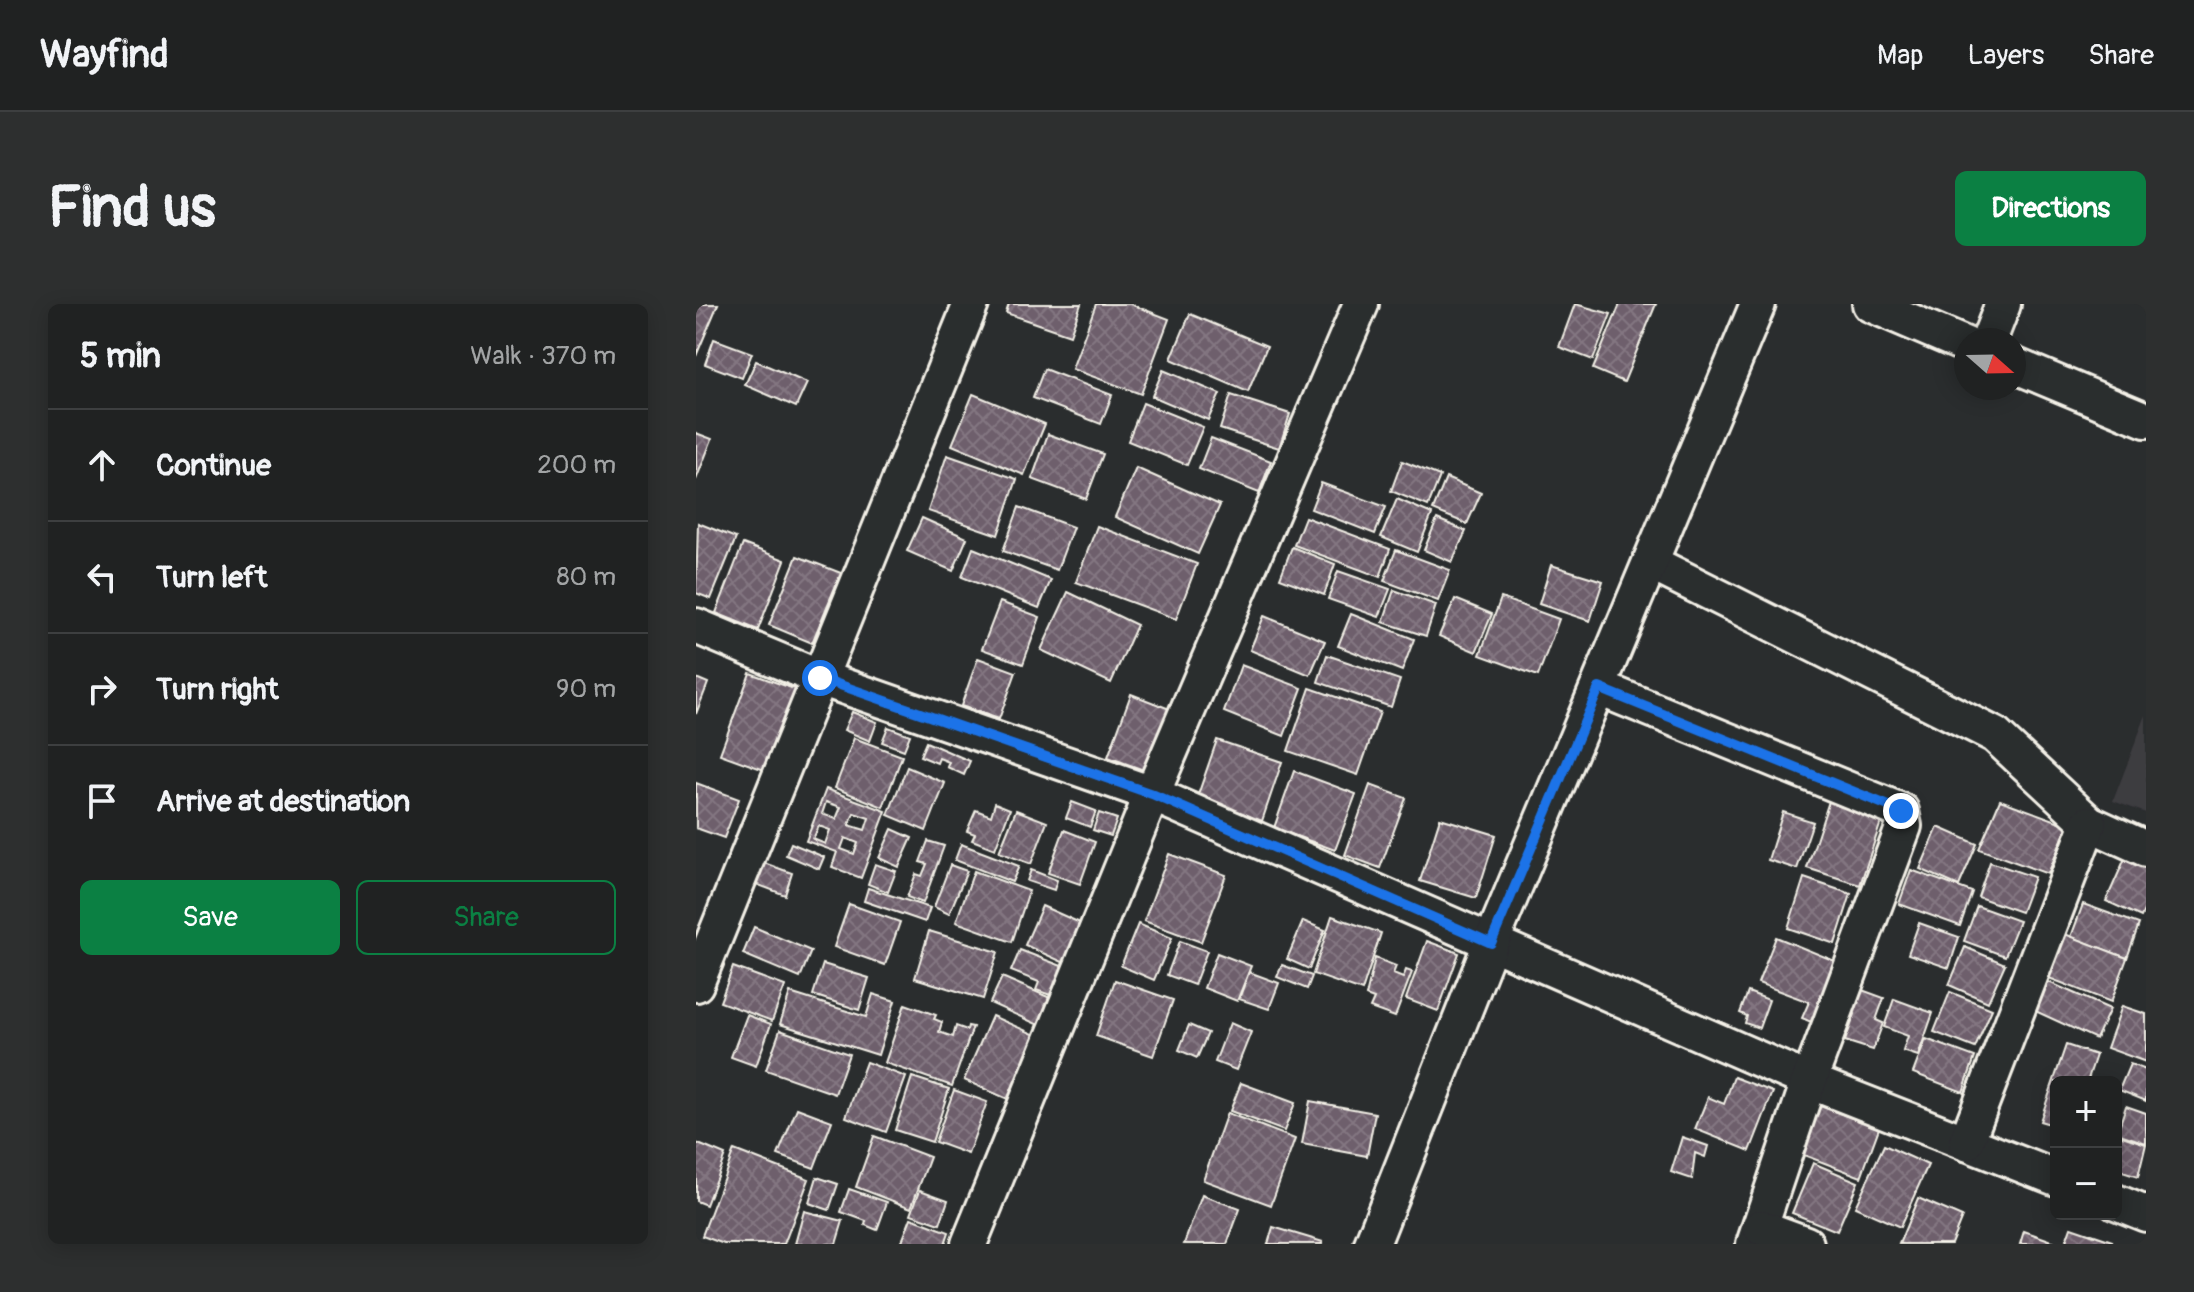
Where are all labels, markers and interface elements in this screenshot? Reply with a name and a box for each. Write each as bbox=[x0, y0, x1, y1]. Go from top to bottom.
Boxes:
text: Wayfind bbox=[40, 31, 169, 79]
text: Map bbox=[1877, 38, 1923, 73]
text: Layers bbox=[1967, 38, 2044, 73]
text: Share bbox=[2088, 38, 2154, 73]
button: Directions bbox=[1955, 171, 2146, 246]
text: Find us bbox=[48, 174, 216, 243]
north arrow bbox=[1954, 328, 2026, 400]
text: 5 min bbox=[80, 335, 161, 378]
text: Walk · 370 m bbox=[470, 340, 616, 372]
icon: ahead bbox=[80, 443, 124, 487]
text: Continue bbox=[156, 447, 271, 484]
text: 200 m bbox=[537, 449, 616, 481]
icon: left bbox=[80, 555, 124, 599]
text: Turn left bbox=[156, 559, 267, 596]
text: 80 m bbox=[556, 561, 616, 593]
route start bbox=[802, 660, 838, 696]
icon: right bbox=[80, 667, 124, 711]
text: Turn right bbox=[156, 671, 279, 708]
text: 90 m bbox=[556, 673, 616, 705]
icon: arrive bbox=[80, 779, 124, 823]
text: Arrive at destination bbox=[156, 783, 410, 820]
route end bbox=[1883, 793, 1919, 829]
button: Save bbox=[80, 880, 340, 955]
button: Share bbox=[356, 880, 616, 955]
map controls bbox=[2050, 1076, 2122, 1220]
button: + bbox=[2050, 1076, 2122, 1148]
button: − bbox=[2050, 1148, 2122, 1220]

